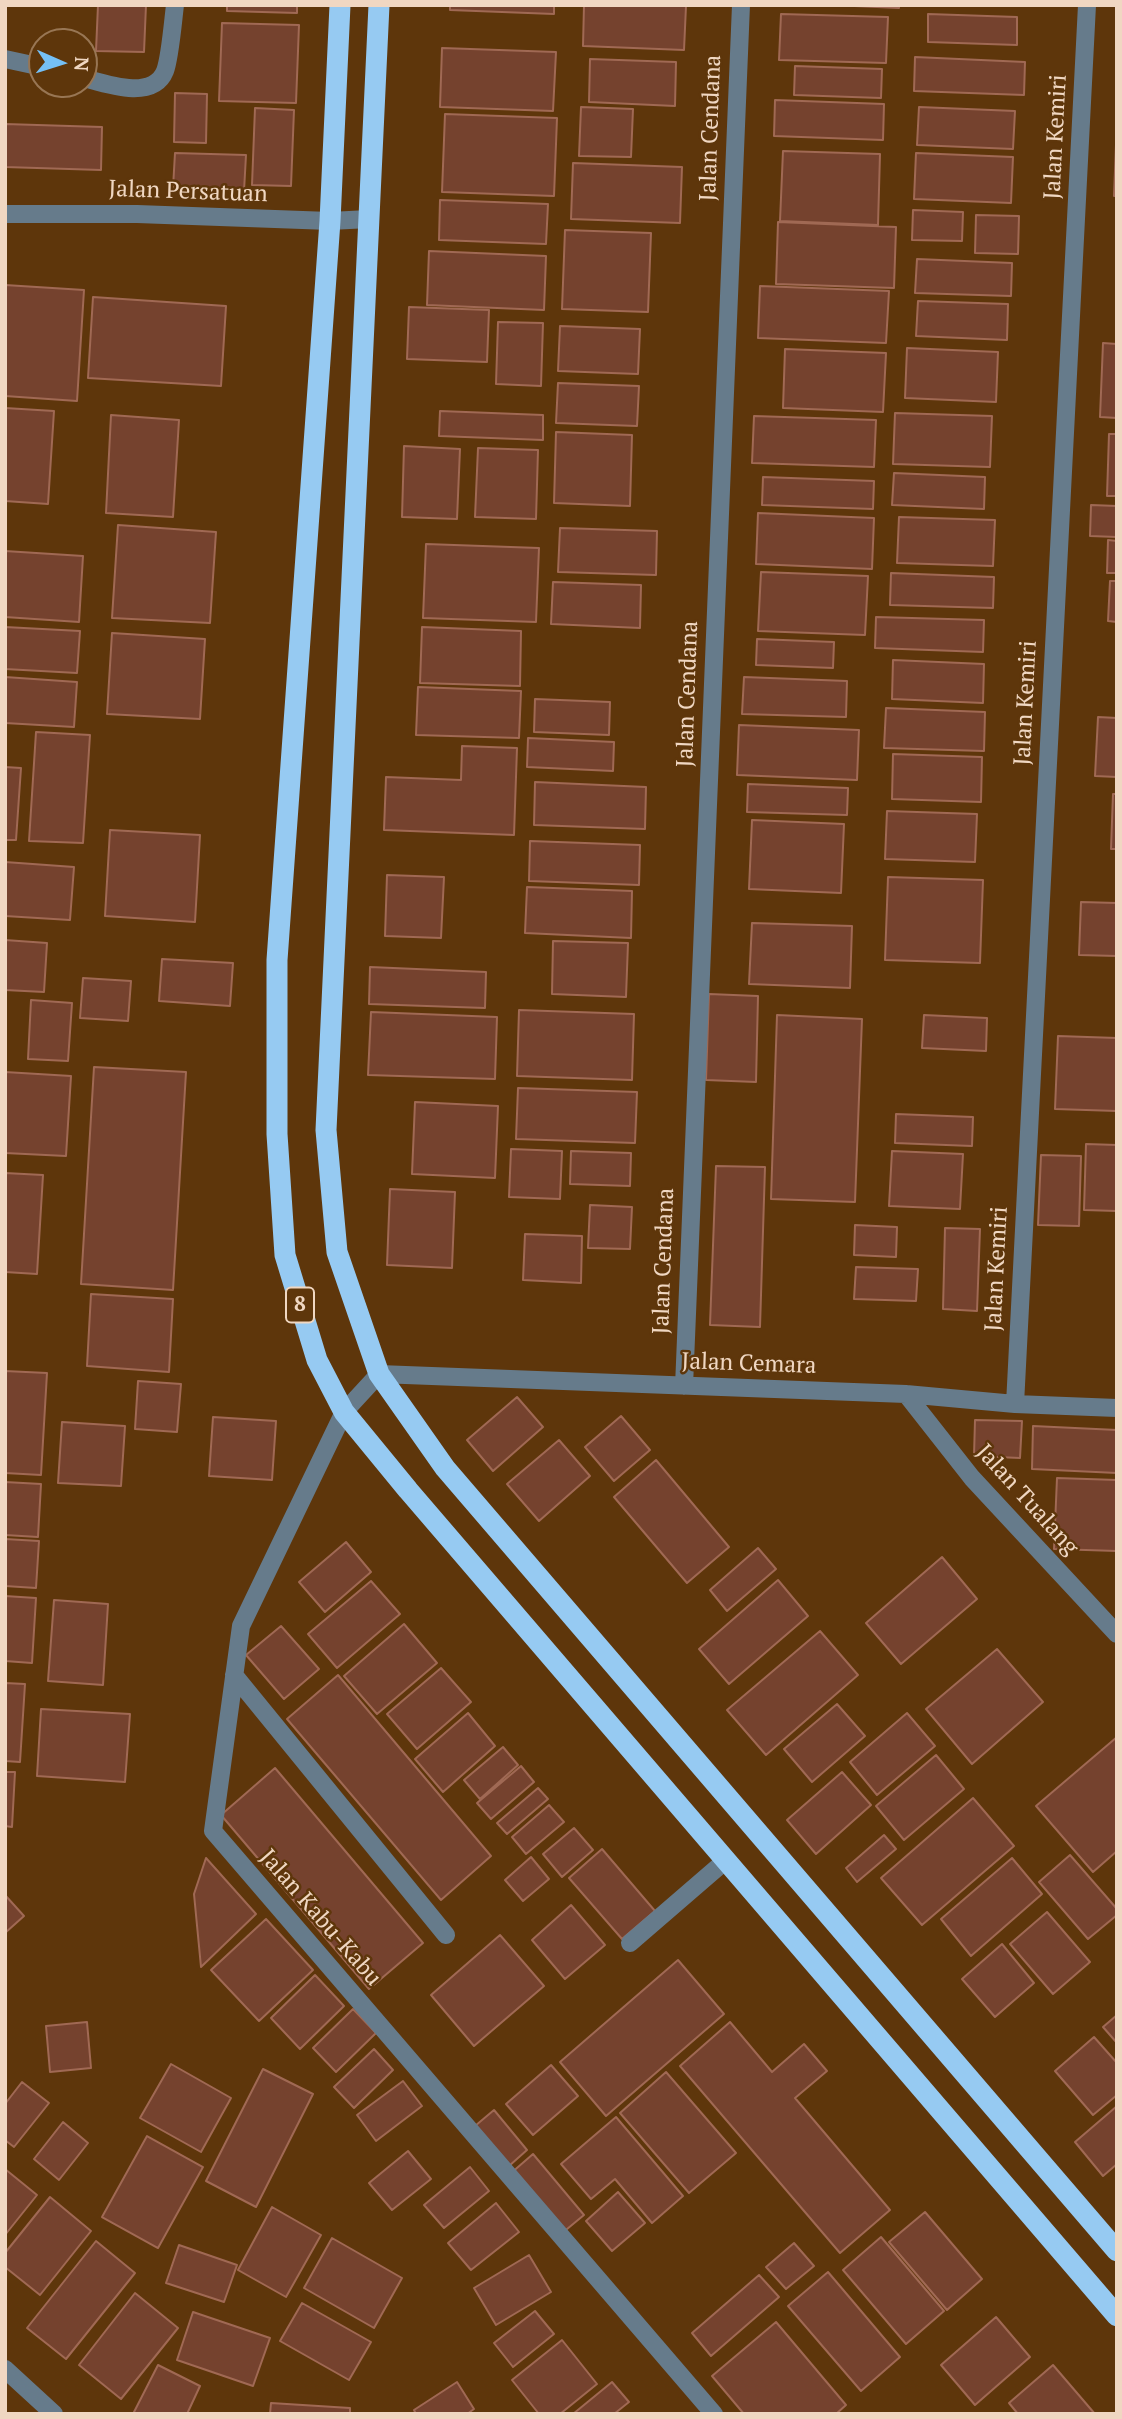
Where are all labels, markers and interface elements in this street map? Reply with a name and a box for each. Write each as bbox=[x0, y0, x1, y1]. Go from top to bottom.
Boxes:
north arrow bbox=[28, 28, 98, 98]
street label: Jalan Cendana bbox=[695, 54, 727, 202]
text: N bbox=[70, 56, 95, 72]
street label: Jalan Kemiri bbox=[1039, 74, 1073, 200]
street label: Jalan Persatuan bbox=[108, 175, 268, 209]
street label: Jalan Cendana bbox=[672, 620, 704, 768]
street label: Jalan Kemiri bbox=[1009, 640, 1043, 766]
street label: Jalan Cendana bbox=[648, 1187, 680, 1335]
street label: Jalan Kemiri bbox=[980, 1206, 1014, 1332]
road number: 8 bbox=[286, 1288, 314, 1322]
street label: Jalan Cemara bbox=[681, 1348, 817, 1380]
street label: Jalan Tualang bbox=[970, 1439, 1084, 1561]
street label: Jalan Kabu-Kabu bbox=[253, 1844, 387, 1992]

